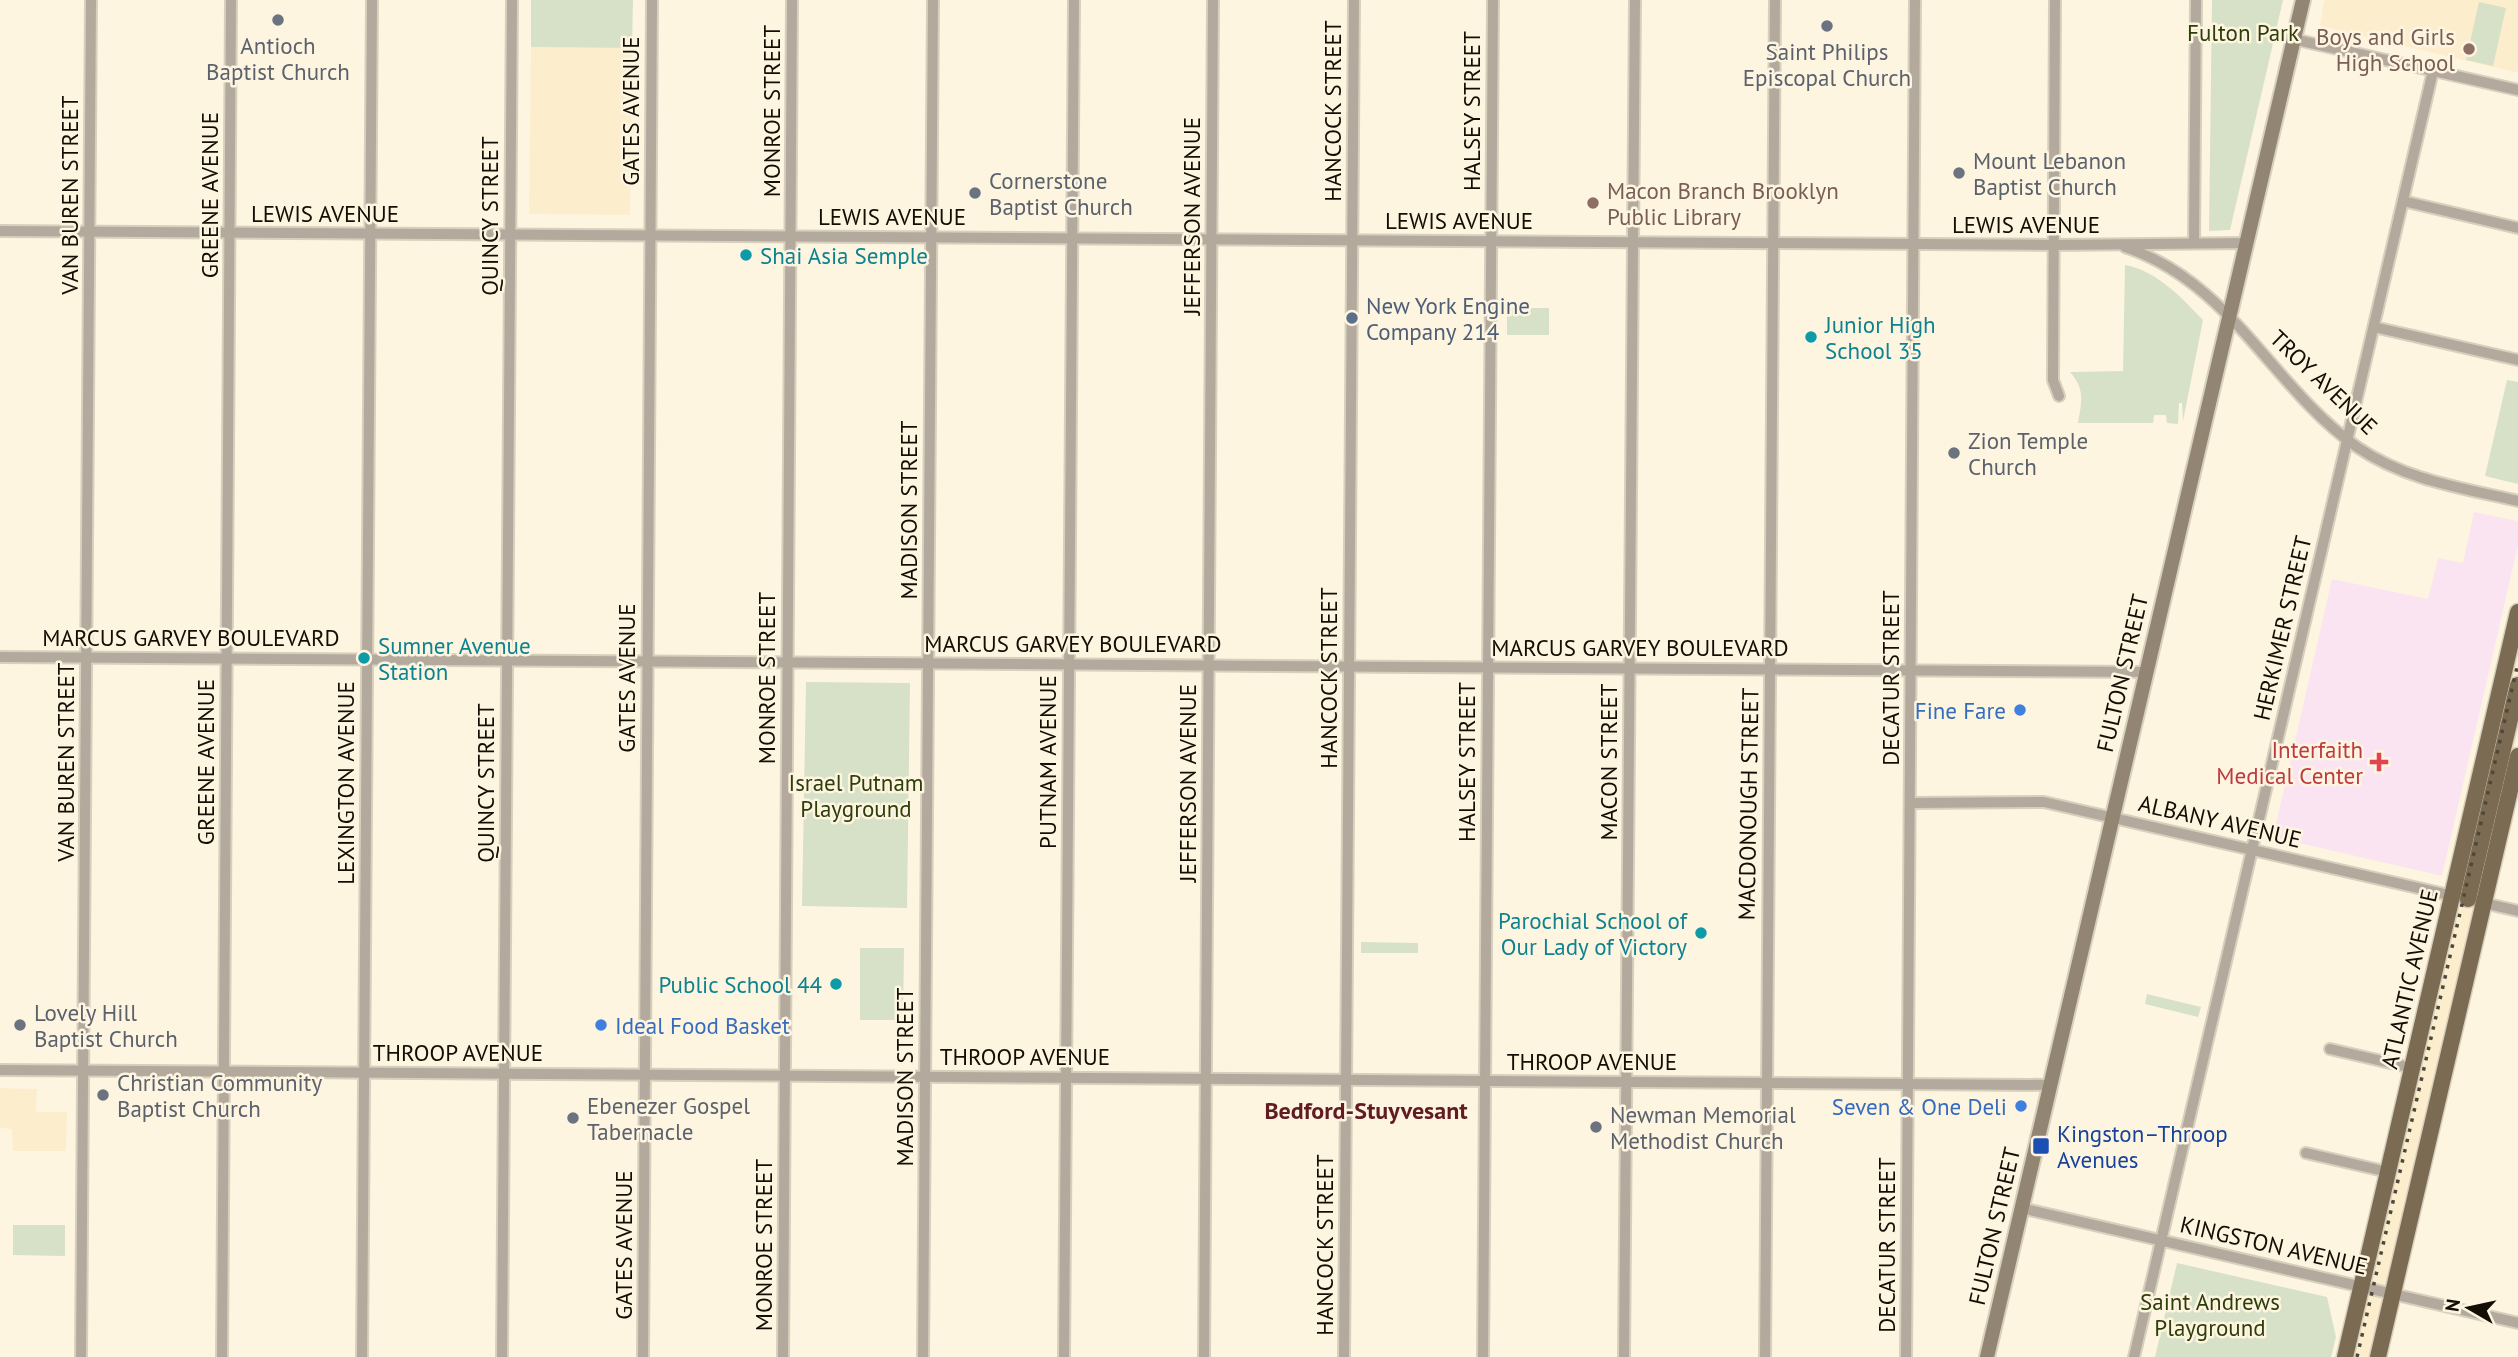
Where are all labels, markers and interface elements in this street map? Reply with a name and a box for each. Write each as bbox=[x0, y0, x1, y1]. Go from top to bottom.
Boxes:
marker: Antioch Baptist Church bbox=[270, 12, 286, 28]
marker: Saint Philips Episcopal Church bbox=[1819, 18, 1835, 34]
park label: Fulton Park bbox=[2187, 18, 2299, 47]
street label: HANCOCK STREET bbox=[1318, 20, 1347, 202]
place label: Boys and Girls High School bbox=[2316, 22, 2455, 77]
street label: MONROE STREET bbox=[757, 25, 786, 197]
place label: Antioch Baptist Church bbox=[206, 31, 350, 86]
street label: HALSEY STREET bbox=[1457, 31, 1486, 191]
street label: GATES AVENUE bbox=[616, 36, 645, 186]
place label: Saint Philips Episcopal Church bbox=[1743, 37, 1911, 92]
marker: Boys and Girls High School bbox=[2461, 41, 2477, 57]
street label: VAN BUREN STREET bbox=[55, 95, 84, 296]
street label: GREENE AVENUE bbox=[195, 112, 224, 278]
street label: JEFFERSON AVENUE bbox=[1177, 117, 1206, 316]
street label: QUINCY STREET bbox=[475, 136, 504, 296]
place label: Mount Lebanon Baptist Church bbox=[1973, 146, 2126, 201]
marker: Mount Lebanon Baptist Church bbox=[1951, 165, 1967, 181]
place label: Cornerstone Baptist Church bbox=[989, 166, 1133, 221]
place label: Macon Branch Brooklyn Public Library bbox=[1607, 176, 1839, 231]
marker: Cornerstone Baptist Church bbox=[967, 185, 983, 201]
marker: Macon Branch Brooklyn Public Library bbox=[1585, 195, 1601, 211]
street label: LEWIS AVENUE bbox=[251, 199, 399, 228]
street label: LEWIS AVENUE bbox=[818, 202, 966, 231]
street label: LEWIS AVENUE bbox=[1385, 206, 1533, 235]
street label: LEWIS AVENUE bbox=[1952, 210, 2100, 239]
place label: Shai Asia Semple bbox=[760, 241, 928, 270]
marker: Shai Asia Semple bbox=[738, 247, 754, 263]
place label: New York Engine Company 214 bbox=[1366, 291, 1530, 346]
marker: New York Engine Company 214 bbox=[1344, 310, 1360, 326]
place label: Junior High School 35 bbox=[1824, 310, 1936, 365]
street label: TROY AVENUE bbox=[2264, 323, 2384, 441]
marker: Junior High School 35 bbox=[1803, 329, 1819, 345]
street label: MADISON STREET bbox=[894, 420, 923, 600]
place label: Zion Temple Church bbox=[1968, 426, 2088, 481]
marker: Zion Temple Church bbox=[1946, 445, 1962, 461]
street label: HERKIMER STREET bbox=[2247, 533, 2317, 723]
street label: HANCOCK STREET bbox=[1314, 587, 1343, 769]
street label: DECATUR STREET bbox=[1876, 590, 1905, 766]
street label: FULTON STREET bbox=[2090, 591, 2154, 755]
street label: MONROE STREET bbox=[752, 592, 781, 764]
street label: GATES AVENUE bbox=[612, 603, 641, 753]
street label: MARCUS GARVEY BOULEVARD bbox=[42, 623, 340, 652]
street label: MARCUS GARVEY BOULEVARD bbox=[924, 629, 1222, 658]
place label: Sumner Avenue Station bbox=[378, 631, 531, 686]
street label: MARCUS GARVEY BOULEVARD bbox=[1491, 633, 1789, 662]
marker: Sumner Avenue Station bbox=[356, 650, 372, 666]
street label: VAN BUREN STREET bbox=[51, 662, 80, 863]
street label: PUTNAM AVENUE bbox=[1033, 675, 1062, 849]
street label: GREENE AVENUE bbox=[191, 679, 220, 845]
street label: LEXINGTON AVENUE bbox=[331, 681, 360, 885]
street label: HALSEY STREET bbox=[1452, 682, 1481, 842]
street label: MACON STREET bbox=[1594, 683, 1623, 841]
street label: JEFFERSON AVENUE bbox=[1173, 684, 1202, 883]
street label: MACDONOUGH STREET bbox=[1731, 687, 1765, 921]
place label: Fine Fare bbox=[1915, 696, 2006, 725]
marker: Fine Fare bbox=[2012, 702, 2028, 718]
street label: QUINCY STREET bbox=[471, 703, 500, 863]
place label: Interfaith Medical Center bbox=[2216, 735, 2363, 790]
marker: Interfaith Medical Center bbox=[2369, 752, 2389, 772]
park label: Israel Putnam Playground bbox=[788, 768, 924, 823]
street label: ALBANY AVENUE bbox=[2136, 788, 2304, 854]
street label: ATLANTIC AVENUE bbox=[2374, 886, 2444, 1072]
place label: Parochial School of Our Lady of Victory bbox=[1498, 906, 1689, 961]
marker: Parochial School of Our Lady of Victory bbox=[1693, 925, 1709, 941]
place label: Public School 44 bbox=[659, 970, 822, 999]
marker: Public School 44 bbox=[828, 976, 844, 992]
street label: MADISON STREET bbox=[890, 987, 919, 1167]
place label: Lovely Hill Baptist Church bbox=[34, 998, 178, 1053]
place label: Ideal Food Basket bbox=[615, 1011, 790, 1040]
marker: Lovely Hill Baptist Church bbox=[12, 1017, 28, 1033]
marker: Ideal Food Basket bbox=[593, 1017, 609, 1033]
street label: THROOP AVENUE bbox=[373, 1038, 543, 1067]
street label: THROOP AVENUE bbox=[940, 1042, 1110, 1071]
street label: THROOP AVENUE bbox=[1507, 1047, 1677, 1076]
place label: Christian Community Baptist Church bbox=[117, 1068, 322, 1123]
marker: Christian Community Baptist Church bbox=[95, 1087, 111, 1103]
place label: Ebenezer Gospel Tabernacle bbox=[587, 1091, 750, 1146]
place label: Seven & One Deli bbox=[1832, 1092, 2007, 1121]
district label: Bedford-Stuyvesant bbox=[1264, 1095, 1468, 1126]
marker: Seven & One Deli bbox=[2013, 1098, 2029, 1114]
place label: Newman Memorial Methodist Church bbox=[1610, 1100, 1796, 1155]
marker: Ebenezer Gospel Tabernacle bbox=[565, 1110, 581, 1126]
marker: Newman Memorial Methodist Church bbox=[1588, 1119, 1604, 1135]
place label: Kingston–Throop Avenues bbox=[2057, 1119, 2228, 1174]
marker: Kingston–Throop Avenues bbox=[2031, 1136, 2051, 1156]
street label: FULTON STREET bbox=[1962, 1144, 2026, 1308]
street label: HANCOCK STREET bbox=[1310, 1154, 1339, 1336]
street label: DECATUR STREET bbox=[1872, 1157, 1901, 1333]
street label: MONROE STREET bbox=[749, 1159, 778, 1331]
street label: GATES AVENUE bbox=[609, 1170, 638, 1320]
street label: KINGSTON AVENUE bbox=[2177, 1209, 2371, 1281]
north arrow bbox=[2434, 1273, 2504, 1343]
park label: Saint Andrews Playground bbox=[2140, 1287, 2280, 1342]
text: N bbox=[2439, 1297, 2465, 1313]

